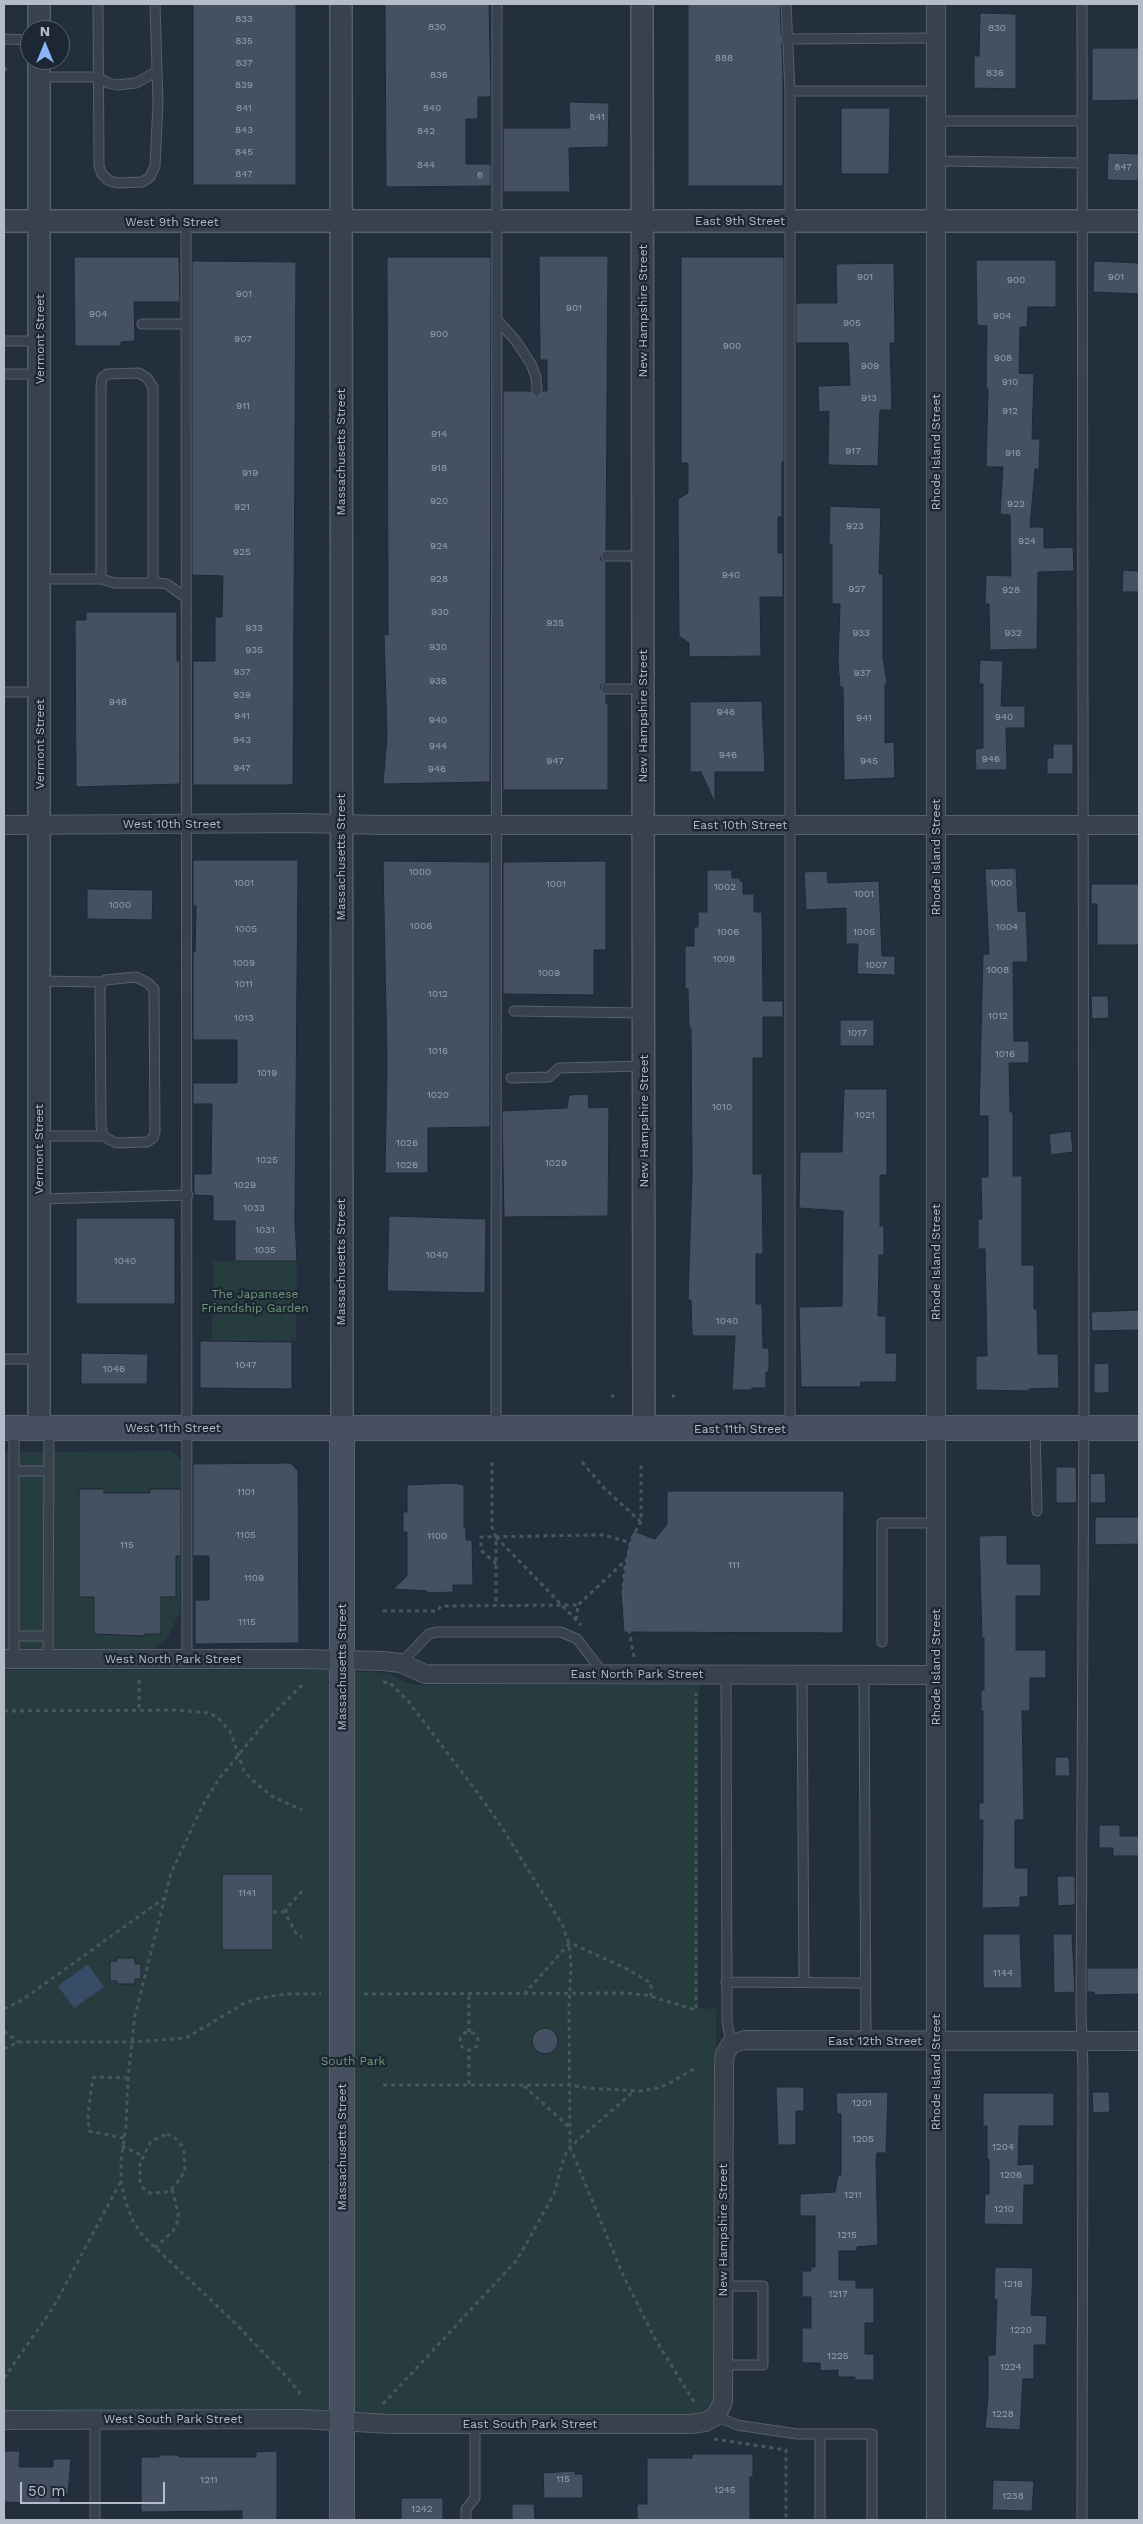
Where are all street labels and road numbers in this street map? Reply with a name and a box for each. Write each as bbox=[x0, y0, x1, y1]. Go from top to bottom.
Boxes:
street label: East 9th Street bbox=[695, 214, 785, 228]
street label: West 9th Street bbox=[125, 215, 219, 229]
street label: New Hampshire Street bbox=[636, 245, 650, 377]
street label: Vermont Street bbox=[33, 294, 47, 384]
street label: Massachusetts Street bbox=[334, 389, 348, 515]
street label: Rhode Island Street bbox=[929, 394, 943, 510]
street label: New Hampshire Street bbox=[636, 650, 650, 782]
street label: Vermont Street bbox=[33, 699, 47, 789]
street label: Massachusetts Street bbox=[334, 794, 348, 920]
street label: Rhode Island Street bbox=[929, 799, 943, 915]
street label: West 10th Street bbox=[123, 817, 221, 831]
street label: East 10th Street bbox=[693, 818, 787, 832]
street label: New Hampshire Street bbox=[637, 1055, 651, 1187]
street label: Vermont Street bbox=[32, 1104, 46, 1194]
street label: Massachusetts Street bbox=[334, 1199, 348, 1325]
street label: Rhode Island Street bbox=[929, 1204, 943, 1320]
street label: West 11th Street bbox=[125, 1421, 221, 1435]
street label: East 11th Street bbox=[694, 1422, 786, 1436]
street label: Massachusetts Street bbox=[335, 1604, 349, 1730]
street label: Rhode Island Street bbox=[929, 1609, 943, 1725]
street label: West North Park Street bbox=[105, 1652, 241, 1666]
street label: East North Park Street bbox=[571, 1667, 703, 1681]
street label: Rhode Island Street bbox=[929, 2014, 943, 2130]
street label: East 12th Street bbox=[828, 2034, 922, 2048]
street label: Massachusetts Street bbox=[335, 2084, 349, 2210]
street label: New Hampshire Street bbox=[716, 2164, 730, 2296]
street label: West South Park Street bbox=[104, 2412, 242, 2426]
street label: East South Park Street bbox=[463, 2417, 597, 2431]

